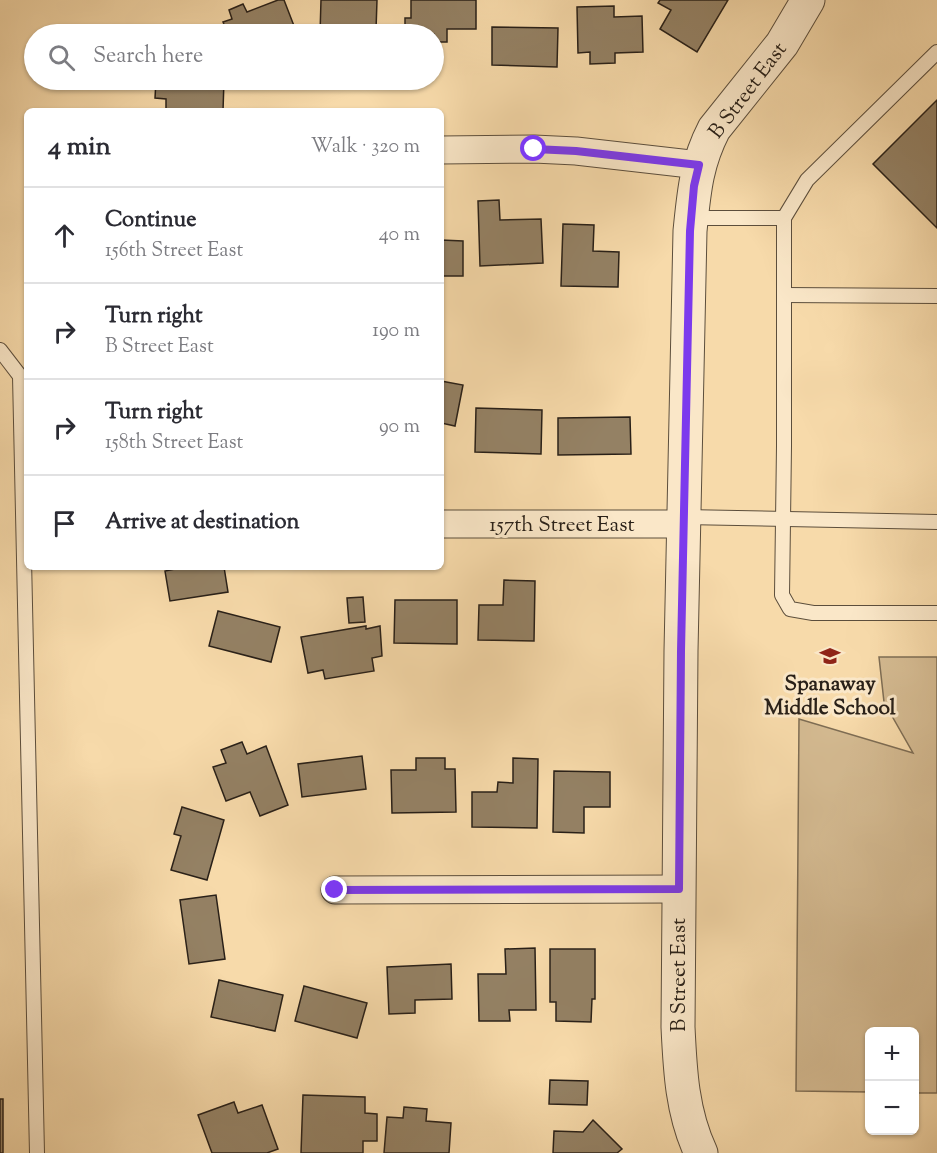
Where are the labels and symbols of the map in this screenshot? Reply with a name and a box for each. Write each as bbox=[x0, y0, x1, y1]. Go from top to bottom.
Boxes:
street label: B Street East bbox=[702, 37, 795, 146]
route start bbox=[520, 135, 546, 161]
street label: 157th Street East bbox=[489, 511, 635, 541]
school or university icon: Spanaway Middle School bbox=[818, 644, 842, 668]
place label: Spanaway Middle School bbox=[764, 670, 896, 724]
route end bbox=[321, 876, 347, 902]
street label: B Street East bbox=[665, 918, 695, 1032]

